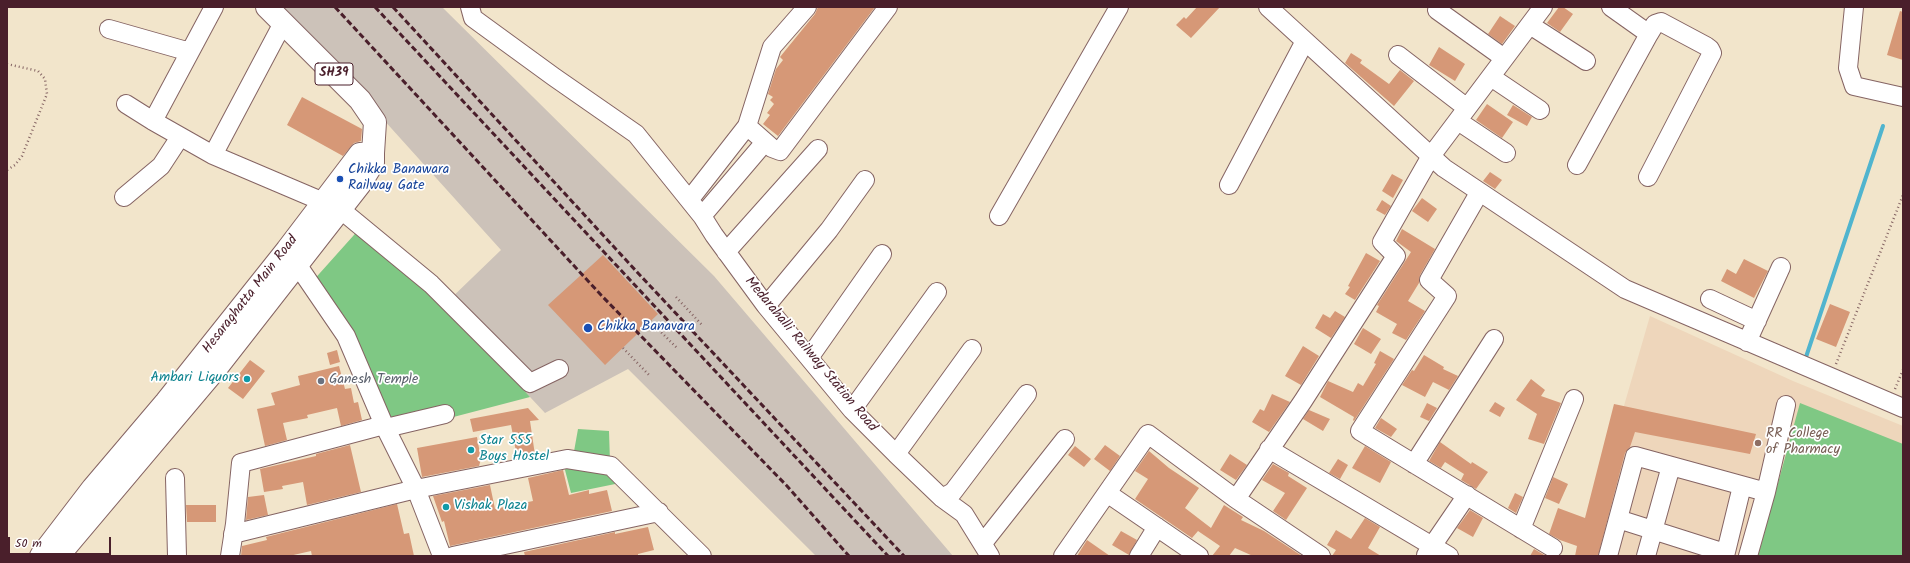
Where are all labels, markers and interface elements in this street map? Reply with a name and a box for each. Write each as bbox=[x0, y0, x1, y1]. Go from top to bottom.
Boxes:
road number: SH39 bbox=[315, 63, 353, 85]
place label: Chikka Banawara Railway Gate bbox=[348, 163, 449, 196]
marker: Chikka Banawara Railway Gate bbox=[335, 174, 345, 184]
street label: Hesaraghatta Main Road bbox=[200, 233, 302, 357]
street label: Medarahalli Railway Station Road bbox=[740, 274, 880, 436]
place label: Chikka Banavara bbox=[597, 320, 695, 336]
marker: Chikka Banavara bbox=[582, 322, 594, 334]
place label: Ambari Liquors bbox=[151, 371, 239, 387]
place label: Ganesh Temple bbox=[329, 373, 418, 389]
marker: Ambari Liquors bbox=[242, 374, 252, 384]
marker: Ganesh Temple bbox=[316, 376, 326, 386]
place label: RR College of Pharmacy bbox=[1766, 427, 1840, 460]
place label: Star 555 Boys Hostel bbox=[479, 434, 549, 466]
marker: RR College of Pharmacy bbox=[1753, 438, 1763, 448]
marker: Star 555 Boys Hostel bbox=[466, 445, 476, 455]
place label: Vishak Plaza bbox=[454, 499, 527, 515]
marker: Vishak Plaza bbox=[441, 502, 451, 512]
scale bar bbox=[10, 529, 113, 555]
text: 50 m bbox=[15, 534, 42, 553]

